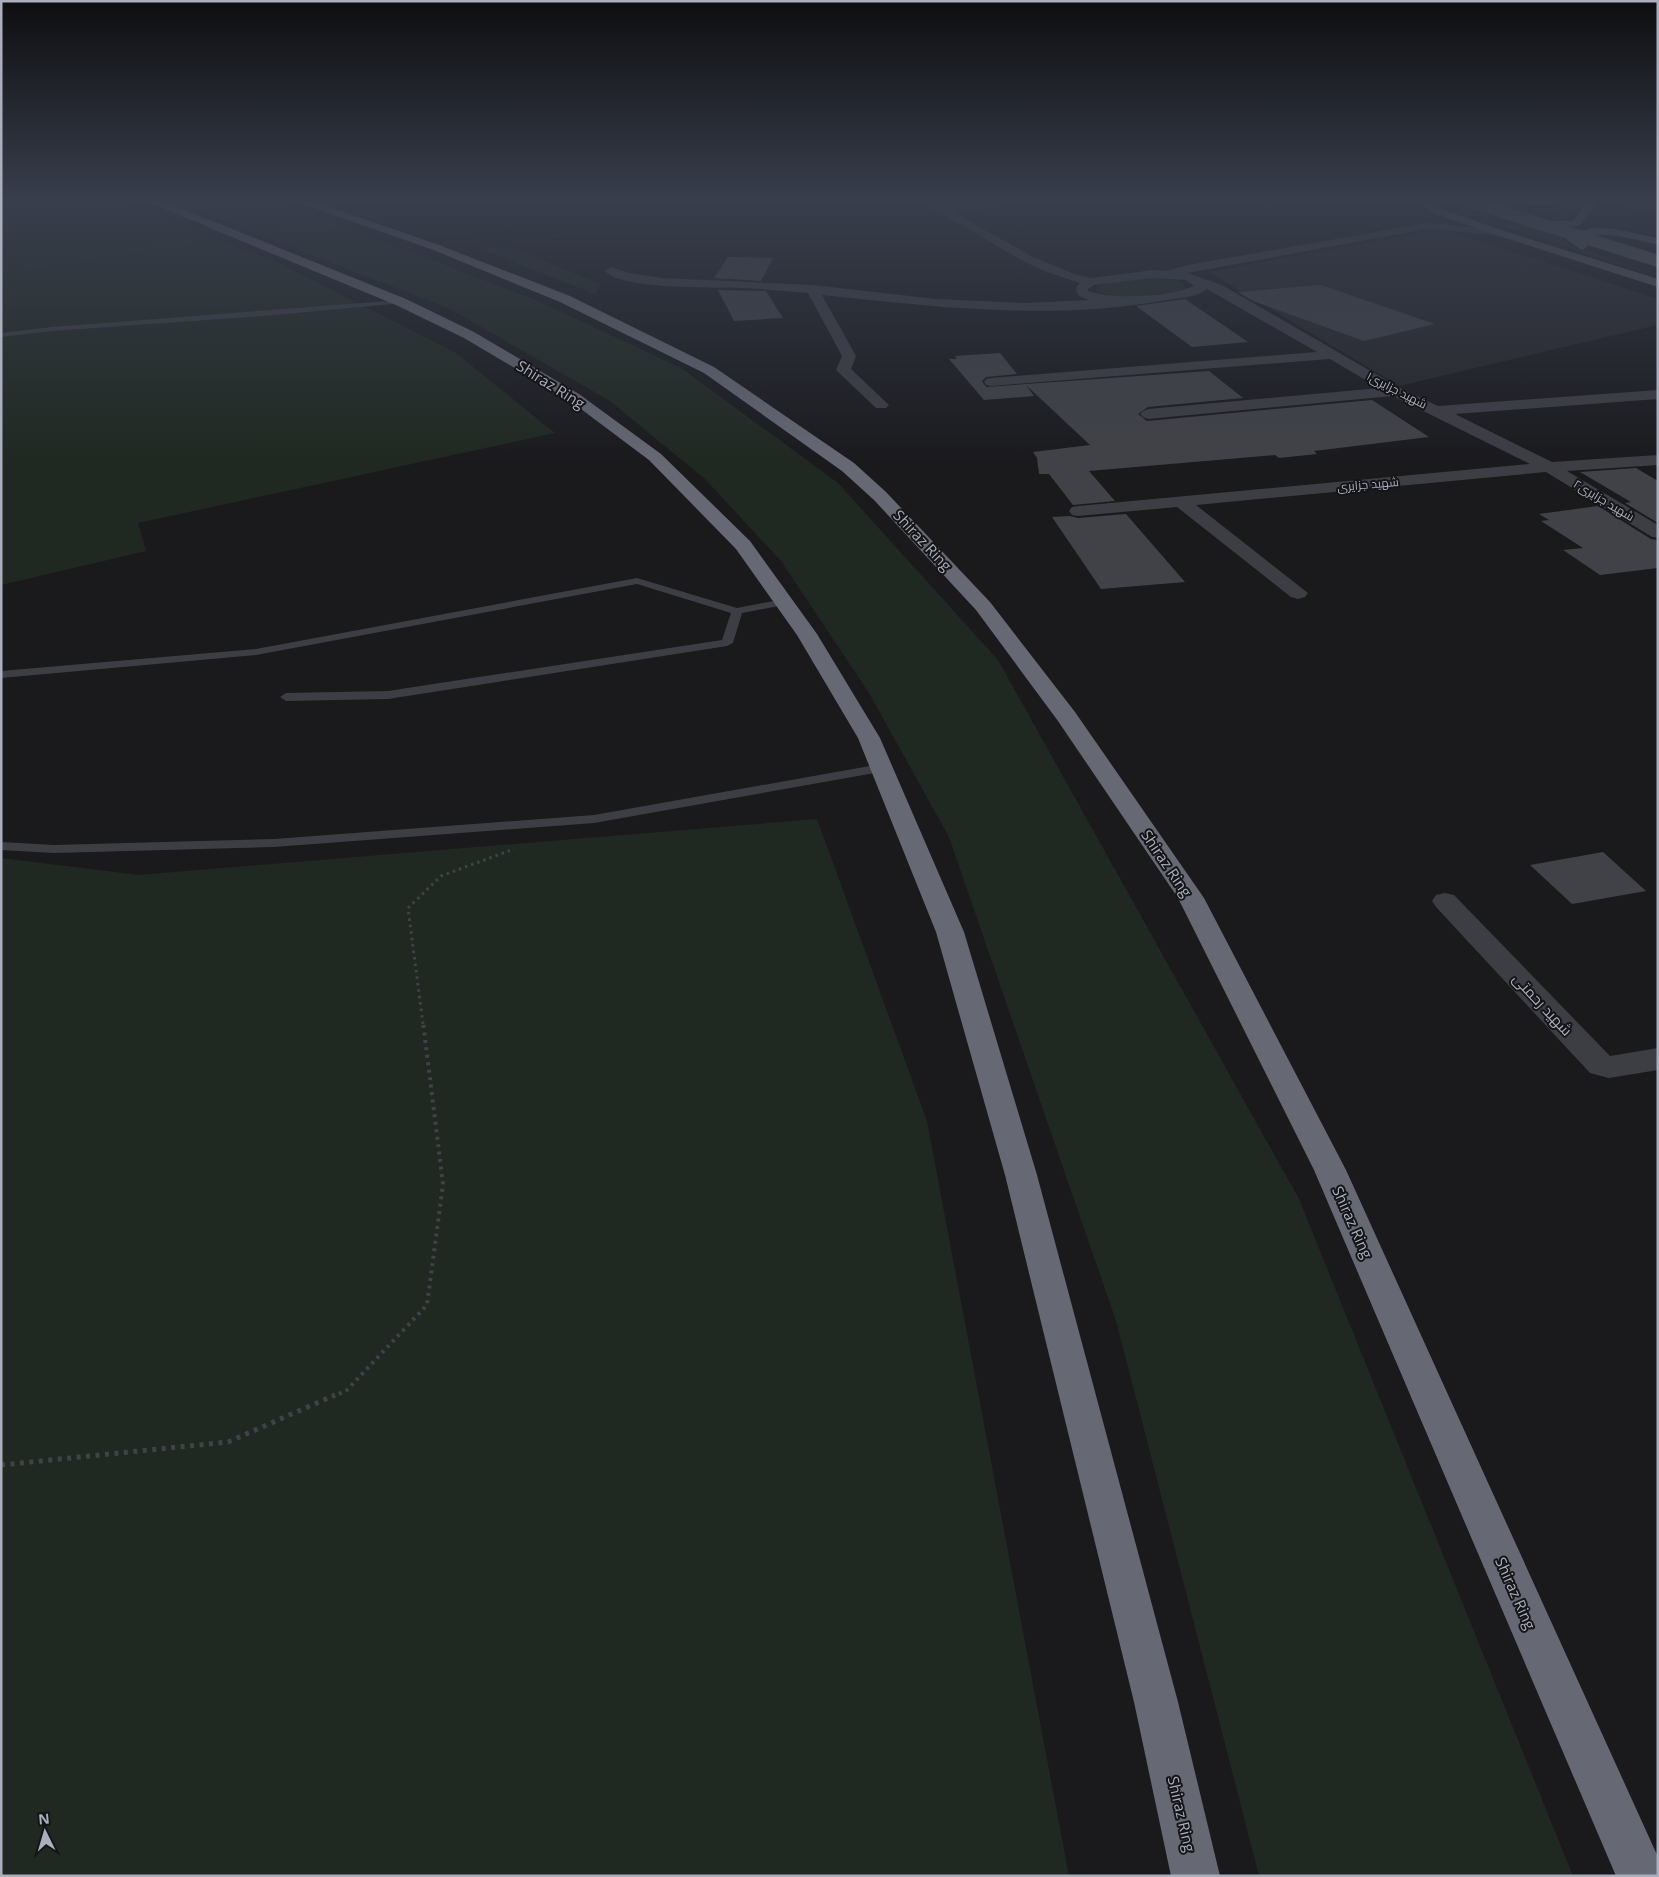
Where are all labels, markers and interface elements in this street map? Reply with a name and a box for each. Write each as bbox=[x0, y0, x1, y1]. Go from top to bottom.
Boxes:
street label: Shiraz Ring bbox=[513, 355, 589, 413]
street label: شهید جزایری۱ bbox=[1364, 368, 1430, 413]
street label: شهید جزایری bbox=[1336, 473, 1400, 495]
street label: شهید جزایری۲ bbox=[1570, 475, 1638, 525]
street label: Shiraz Ring bbox=[889, 505, 957, 575]
street label: Shiraz Ring bbox=[1137, 825, 1197, 901]
street label: شهید رحمتی bbox=[1508, 968, 1577, 1040]
street label: Shiraz Ring bbox=[1328, 1183, 1378, 1261]
street label: Shiraz Ring bbox=[1491, 1554, 1541, 1632]
street label: Shiraz Ring bbox=[1164, 1774, 1200, 1854]
north arrow bbox=[20, 1807, 70, 1857]
text: N bbox=[37, 1809, 50, 1829]

